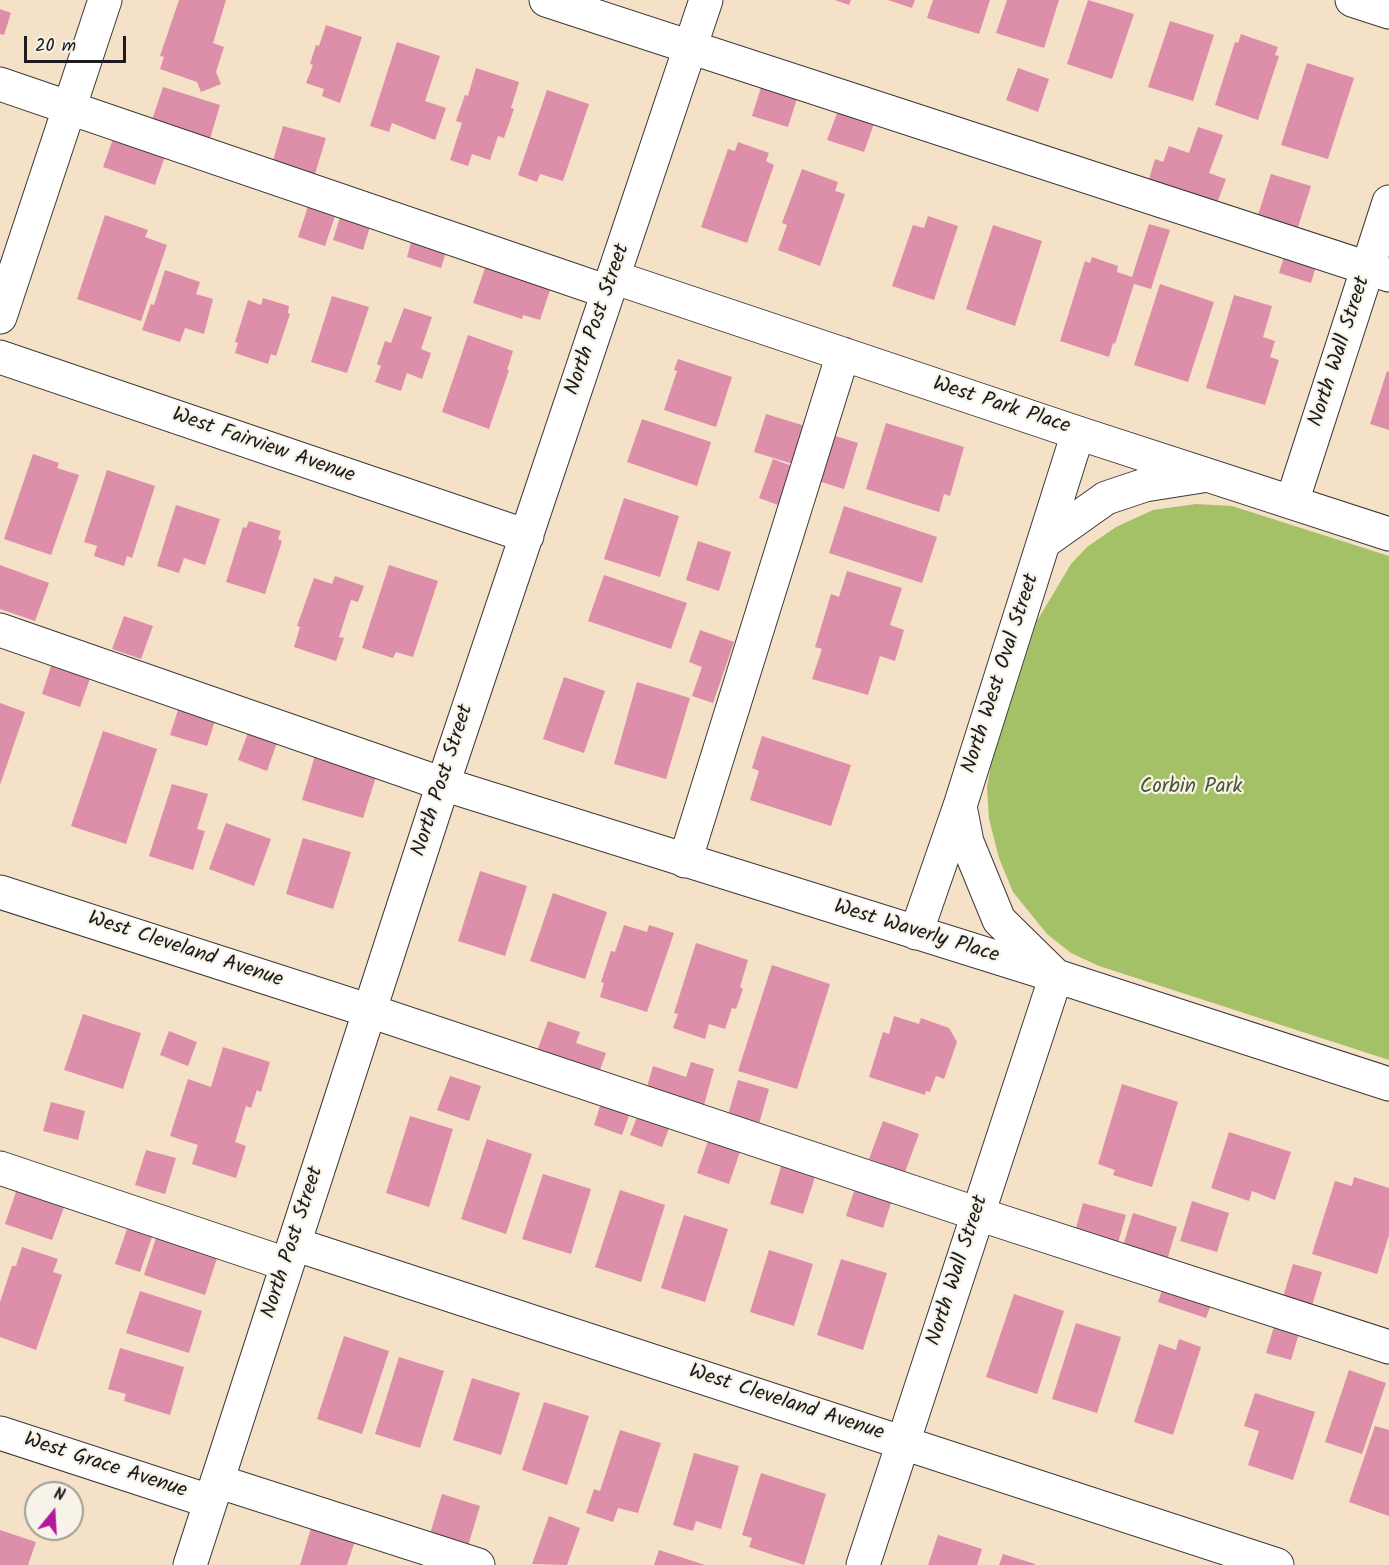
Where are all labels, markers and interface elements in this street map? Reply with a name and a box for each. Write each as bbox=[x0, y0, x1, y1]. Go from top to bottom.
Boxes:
scale bar bbox=[27, 24, 129, 62]
text: 20 m bbox=[35, 32, 76, 61]
street label: North Post Street bbox=[561, 241, 637, 399]
street label: North Wall Street bbox=[1305, 274, 1377, 430]
street label: West Park Place bbox=[929, 373, 1073, 441]
street label: West Fairview Avenue bbox=[168, 404, 358, 490]
street label: North West Oval Street bbox=[958, 571, 1046, 777]
street label: North Post Street bbox=[408, 702, 480, 860]
park label: Corbin Park bbox=[1140, 775, 1242, 801]
street label: West Waverly Place bbox=[830, 896, 1002, 970]
street label: West Cleveland Avenue bbox=[84, 908, 286, 994]
street label: North Post Street bbox=[258, 1164, 330, 1322]
street label: North Wall Street bbox=[923, 1193, 995, 1349]
street label: West Cleveland Avenue bbox=[685, 1361, 887, 1447]
street label: West Grace Avenue bbox=[20, 1429, 190, 1505]
north arrow bbox=[24, 1481, 84, 1541]
text: N bbox=[50, 1482, 68, 1509]

